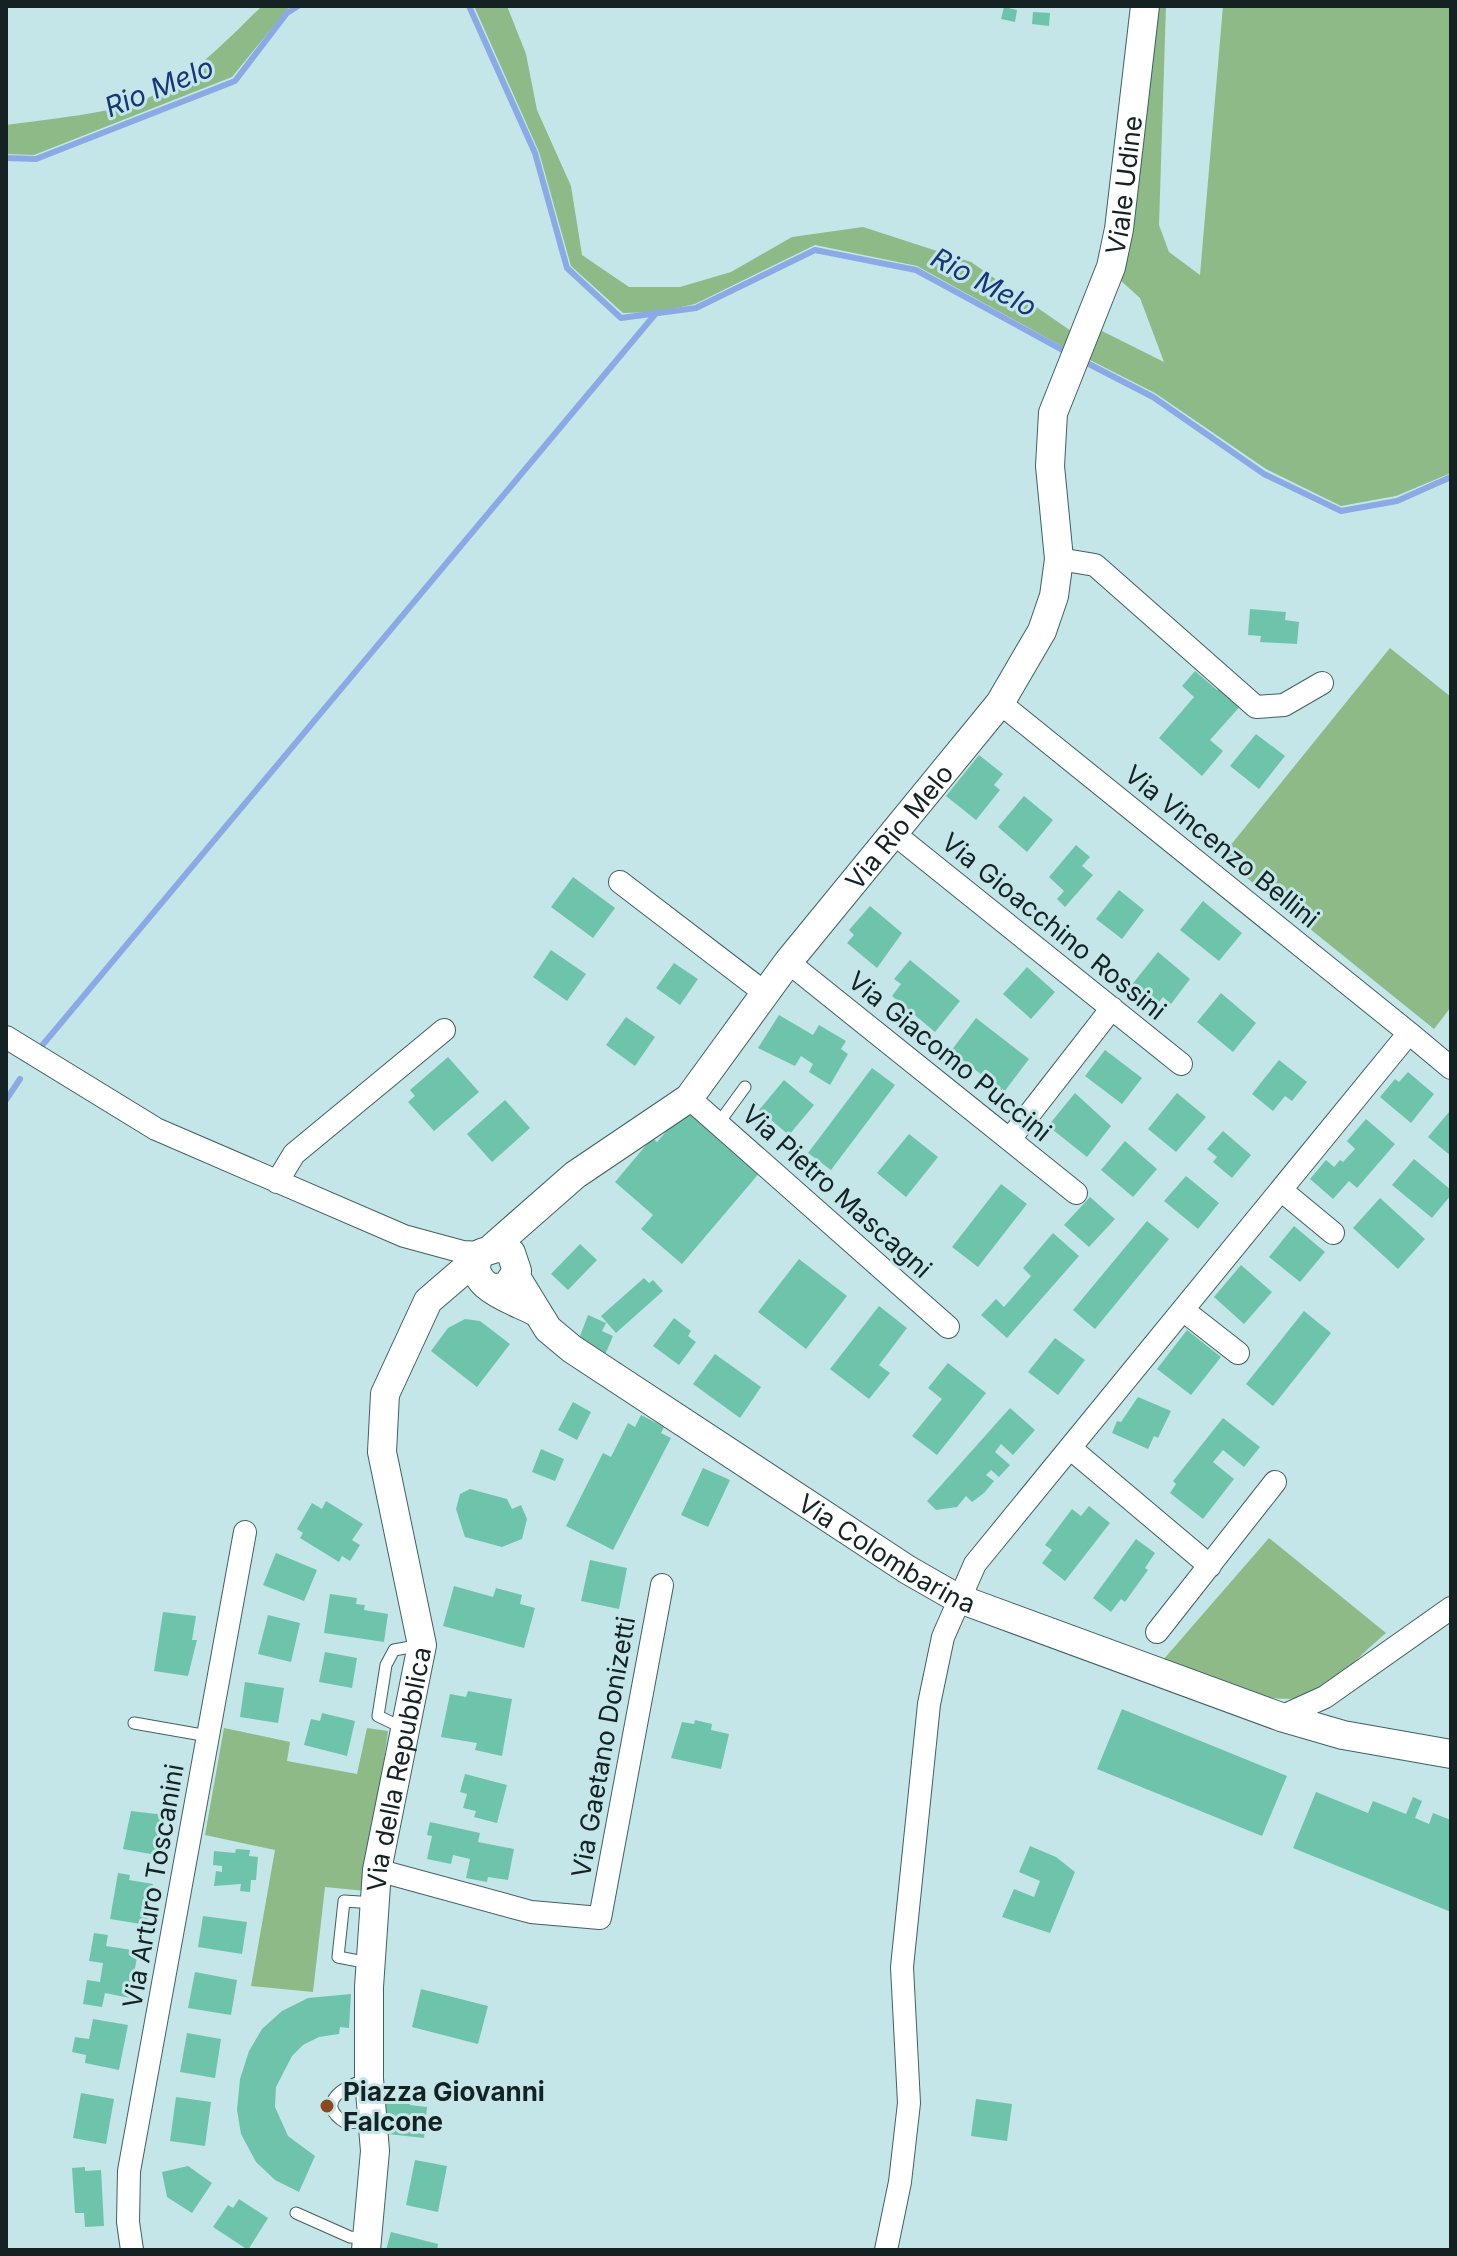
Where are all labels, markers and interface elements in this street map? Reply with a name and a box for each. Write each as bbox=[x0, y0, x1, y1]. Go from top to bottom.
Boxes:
water label: Rio Melo bbox=[100, 50, 218, 124]
street label: Viale Udine bbox=[1099, 114, 1148, 257]
water label: Rio Melo bbox=[925, 240, 1043, 324]
street label: Via Rio Melo bbox=[839, 758, 959, 895]
street label: Via Vincenzo Bellini bbox=[1119, 758, 1325, 934]
street label: Via Gioacchino Rossini bbox=[936, 826, 1172, 1026]
street label: Via Giacomo Puccini bbox=[842, 965, 1058, 1147]
street label: Via Pietro Mascagni bbox=[736, 1098, 938, 1284]
street label: Via Colombarina bbox=[793, 1487, 980, 1619]
street label: Via Gaetano Donizetti bbox=[565, 1614, 641, 1880]
street label: Via della Repubblica bbox=[360, 1644, 437, 1892]
street label: Via Arturo Toscanini bbox=[116, 1761, 190, 2011]
place label: Piazza Giovanni Falcone bbox=[343, 2076, 545, 2137]
marker: Piazza Giovanni Falcone bbox=[318, 2097, 336, 2115]

